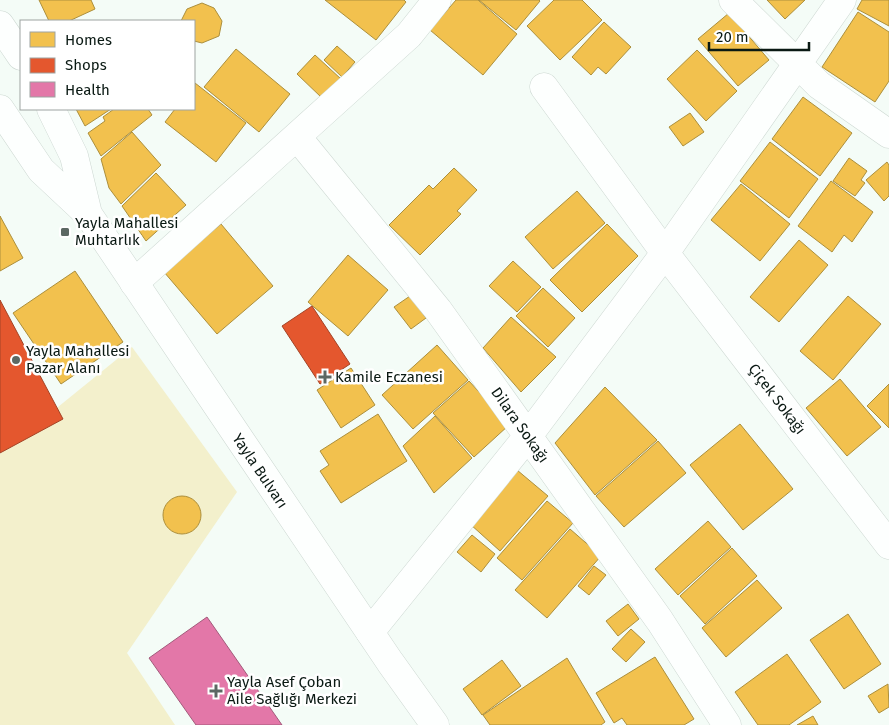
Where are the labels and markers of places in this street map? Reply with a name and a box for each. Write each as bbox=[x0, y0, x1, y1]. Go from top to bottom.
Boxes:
place label: Yayla Mahallesi Muhtarlık bbox=[75, 214, 179, 249]
marker: Yayla Mahallesi Muhtarlık bbox=[59, 226, 71, 238]
place label: Yayla Mahallesi Pazar Alanı bbox=[26, 342, 130, 377]
marker: Yayla Mahallesi Pazar Alanı bbox=[10, 354, 22, 366]
place label: Kamile Eczanesi bbox=[335, 368, 443, 386]
marker: Kamile Eczanesi bbox=[319, 371, 331, 383]
place label: Yayla Asef Çoban Aile Sağlığı Merkezi bbox=[227, 673, 357, 708]
marker: Yayla Asef Çoban Aile Sağlığı Merkezi bbox=[209, 684, 223, 698]

